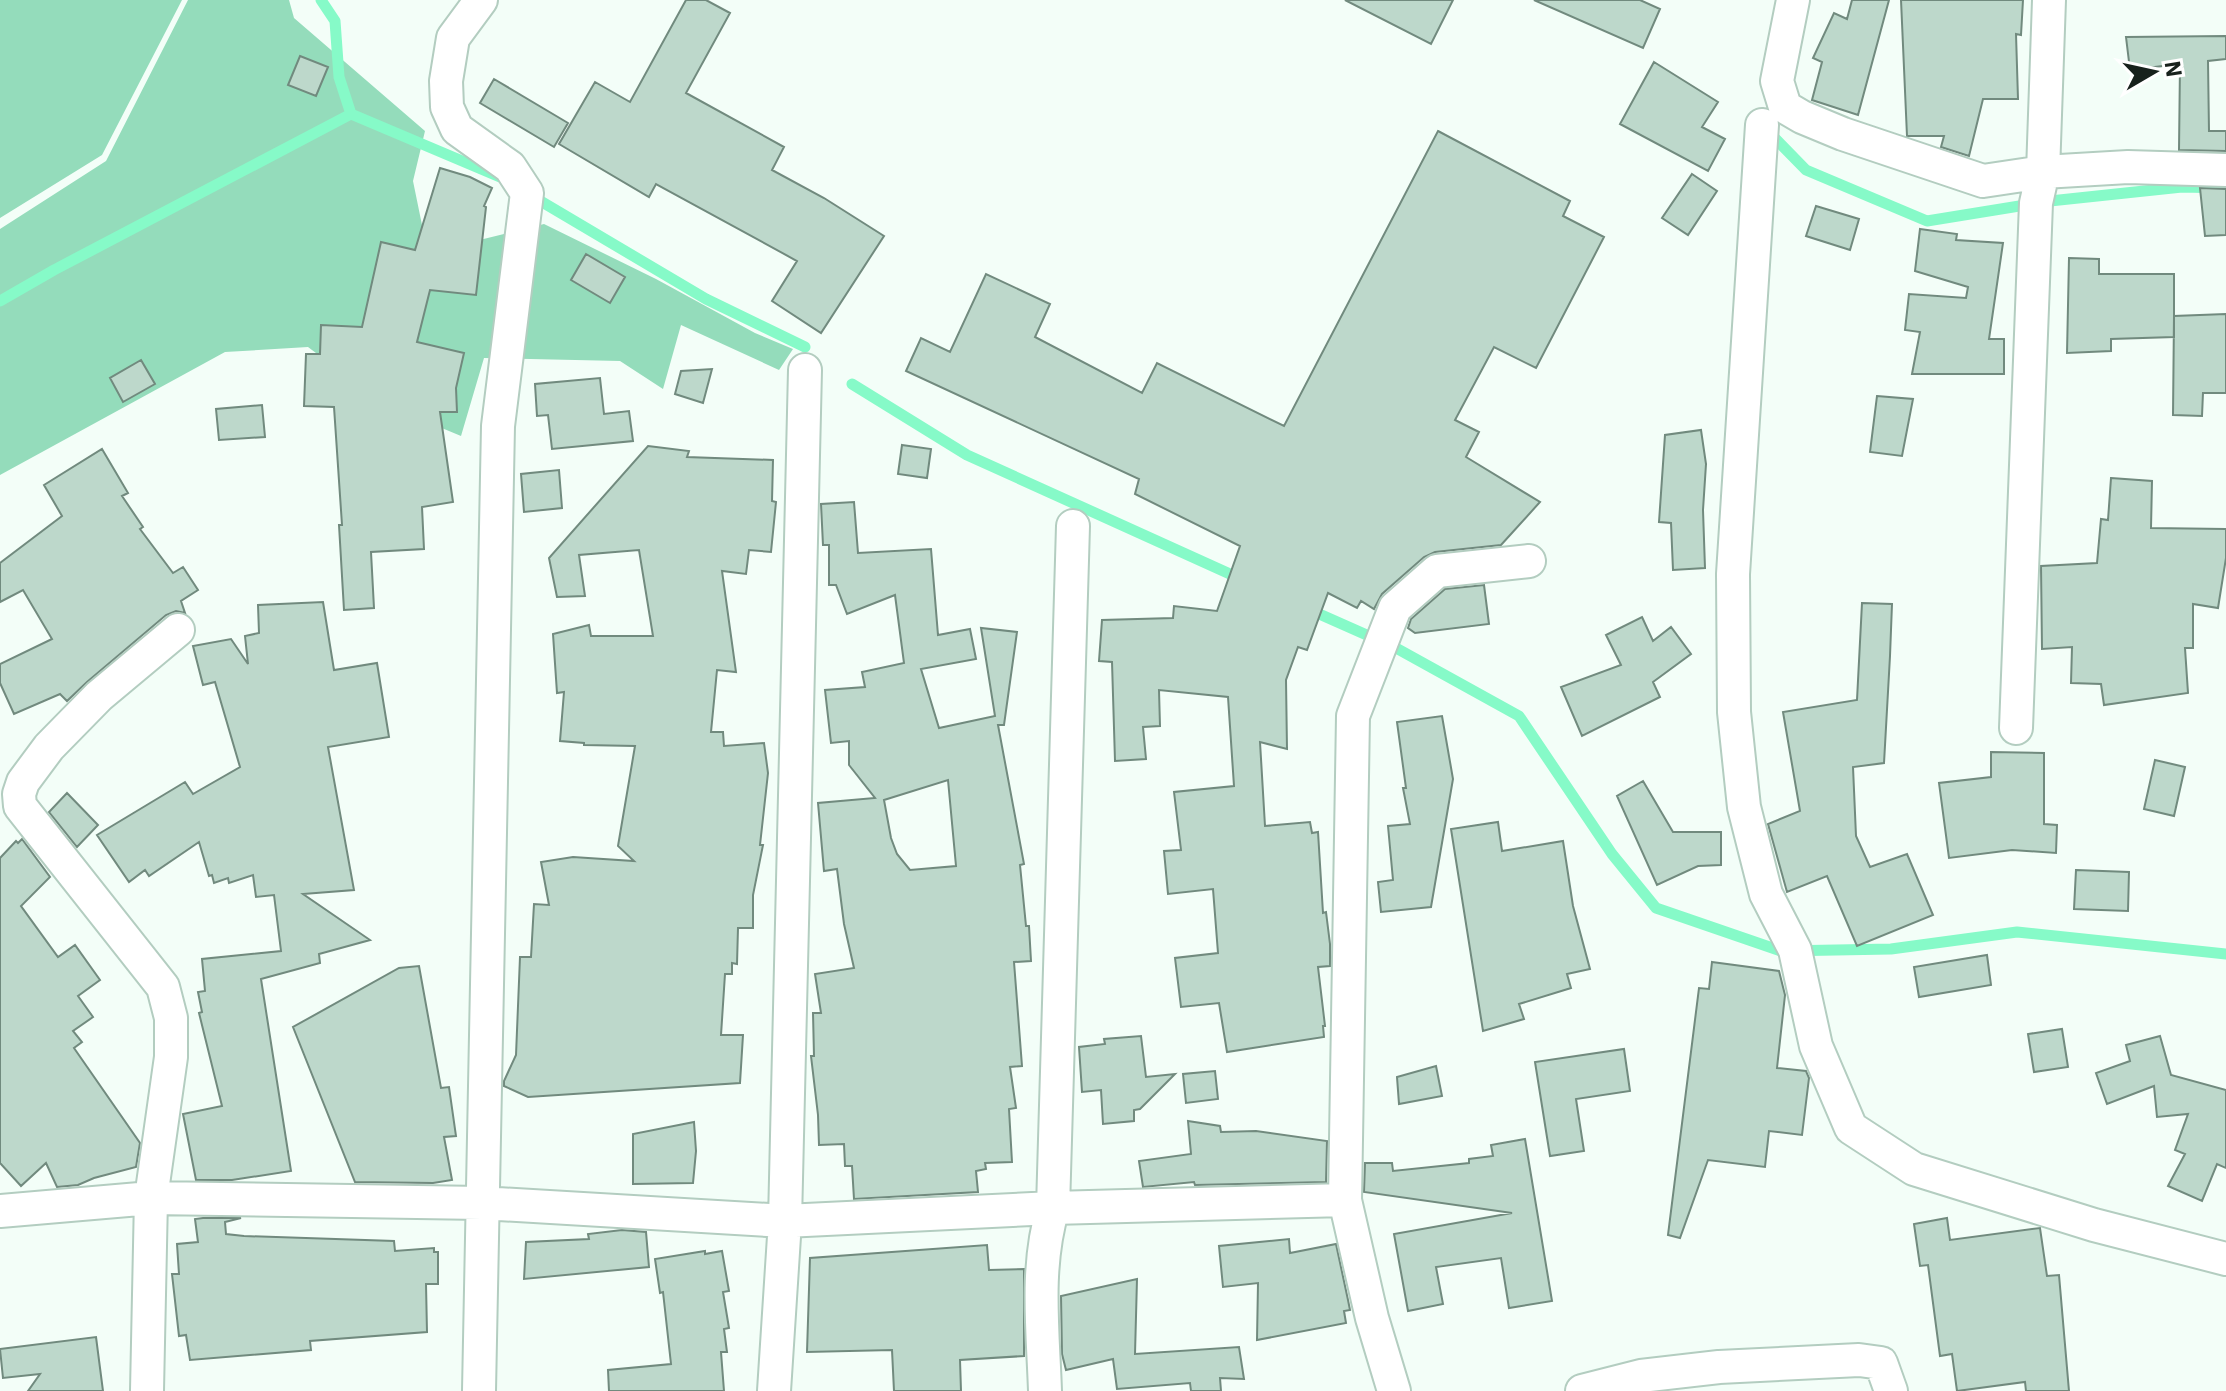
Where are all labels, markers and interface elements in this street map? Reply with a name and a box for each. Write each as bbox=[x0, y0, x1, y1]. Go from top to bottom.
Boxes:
north arrow bbox=[2114, 32, 2194, 112]
text: N bbox=[2159, 59, 2190, 79]

